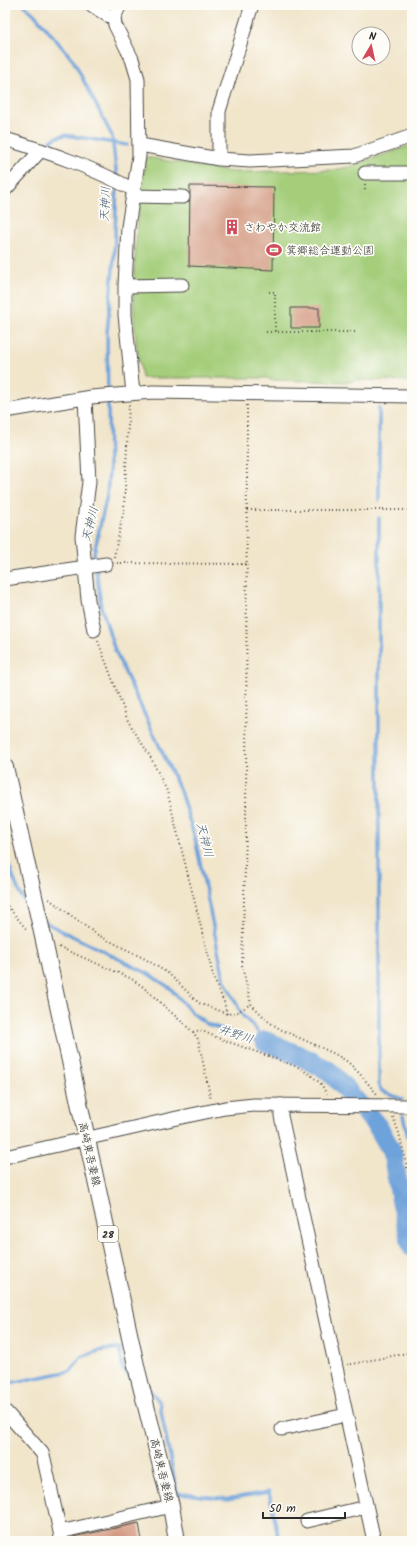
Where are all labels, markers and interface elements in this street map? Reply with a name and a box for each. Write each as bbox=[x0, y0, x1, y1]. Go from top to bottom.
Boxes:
north arrow bbox=[351, 26, 391, 66]
text: N bbox=[368, 28, 377, 47]
water label: 天神川 bbox=[95, 186, 116, 222]
building icon: さわやか交流館 bbox=[223, 218, 241, 236]
place label: さわやか交流館 bbox=[244, 219, 321, 237]
sports icon: 箕郷総合運動公園 bbox=[265, 241, 283, 259]
place label: 箕郷総合運動公園 bbox=[286, 242, 374, 260]
water label: 天神川 bbox=[77, 504, 104, 544]
water label: 天神川 bbox=[191, 820, 218, 860]
water label: 井野川 bbox=[216, 1020, 256, 1049]
street label: 高崎東吾妻線 bbox=[73, 1120, 105, 1188]
road number: 28 bbox=[98, 1226, 118, 1242]
street label: 高崎東吾妻線 bbox=[144, 1436, 178, 1504]
scale bar bbox=[263, 1494, 345, 1520]
text: 50 m bbox=[269, 1499, 296, 1518]

